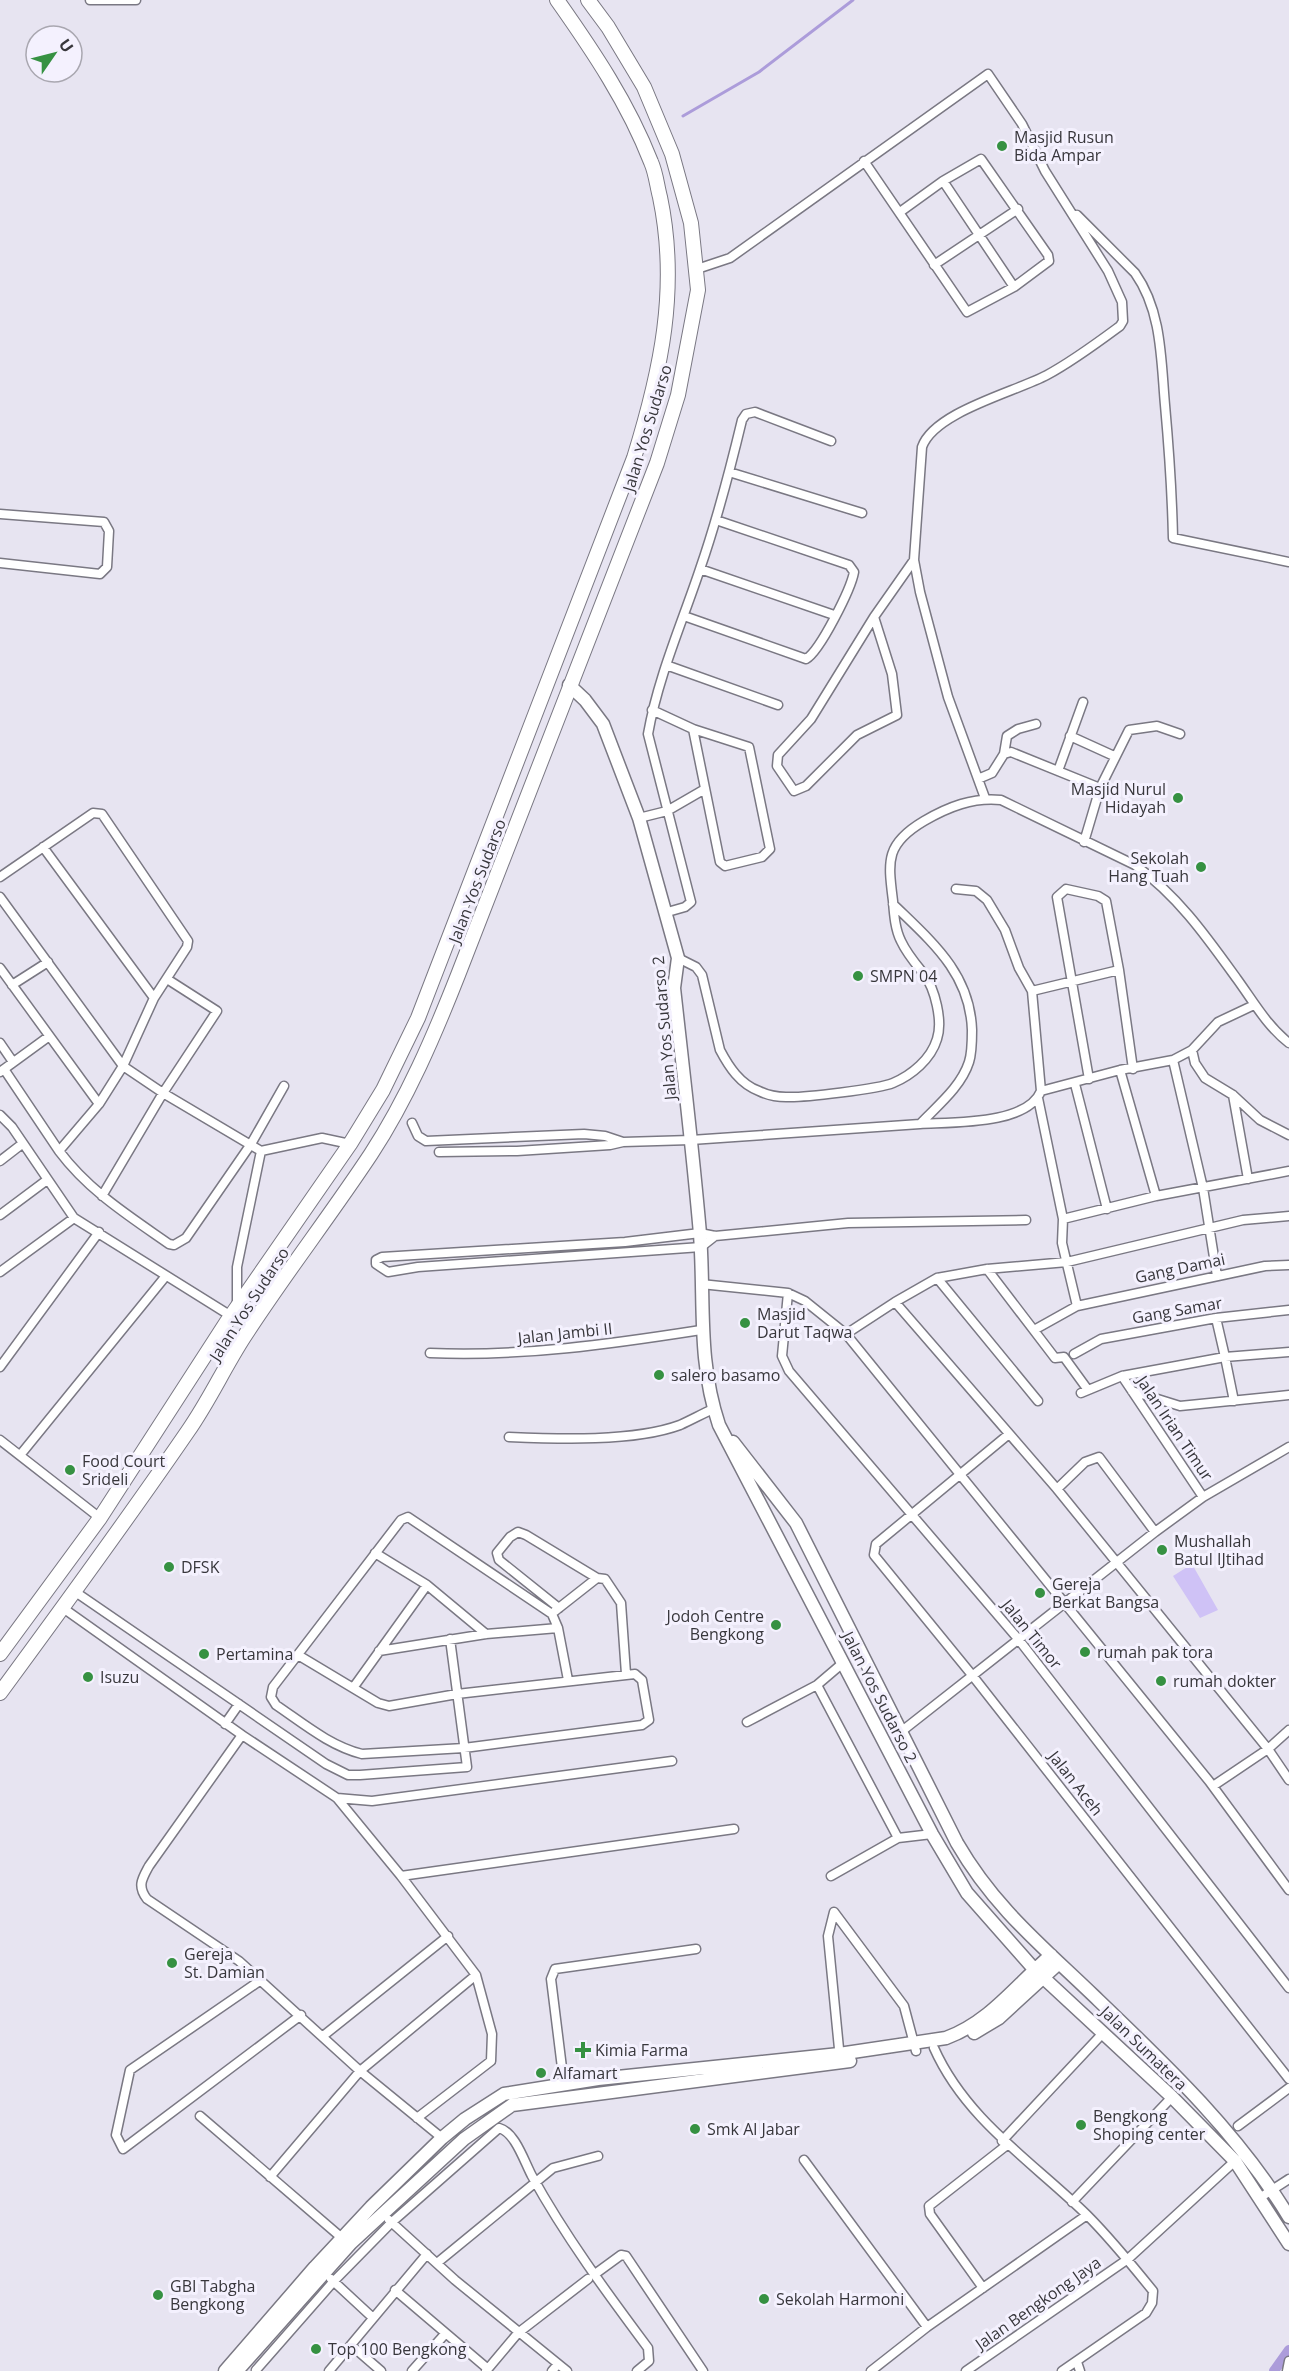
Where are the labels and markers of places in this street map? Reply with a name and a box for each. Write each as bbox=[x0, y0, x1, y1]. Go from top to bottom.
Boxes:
place label: Masjid Rusun Bida Ampar bbox=[1014, 126, 1114, 166]
marker: Masjid Rusun Bida Ampar bbox=[995, 139, 1009, 153]
place label: Masjid Nurul Hidayah bbox=[1071, 778, 1166, 818]
marker: Masjid Nurul Hidayah bbox=[1171, 791, 1185, 805]
place label: Sekolah Hang Tuah bbox=[1108, 847, 1189, 887]
marker: Sekolah Hang Tuah bbox=[1194, 860, 1208, 874]
place label: SMPN 04 bbox=[870, 965, 937, 987]
marker: SMPN 04 bbox=[851, 969, 865, 983]
place label: Masjid Darut Taqwa bbox=[757, 1303, 853, 1343]
marker: Masjid Darut Taqwa bbox=[738, 1316, 752, 1330]
place label: salero basamo bbox=[671, 1364, 781, 1386]
marker: salero basamo bbox=[652, 1368, 666, 1382]
place label: Food Court Srideli bbox=[82, 1450, 166, 1490]
marker: Food Court Srideli bbox=[63, 1463, 77, 1477]
place label: Mushallah Batul IJtihad bbox=[1174, 1530, 1264, 1570]
marker: Mushallah Batul IJtihad bbox=[1155, 1543, 1169, 1557]
place label: DFSK bbox=[181, 1556, 220, 1578]
marker: DFSK bbox=[162, 1560, 176, 1574]
place label: Gereja Berkat Bangsa bbox=[1052, 1573, 1159, 1613]
marker: Gereja Berkat Bangsa bbox=[1033, 1586, 1047, 1600]
place label: Jodoh Centre Bengkong bbox=[665, 1605, 764, 1645]
marker: Jodoh Centre Bengkong bbox=[769, 1618, 783, 1632]
place label: rumah pak tora bbox=[1097, 1641, 1213, 1663]
place label: Pertamina bbox=[216, 1643, 293, 1665]
marker: rumah pak tora bbox=[1078, 1645, 1092, 1659]
marker: Pertamina bbox=[197, 1647, 211, 1661]
place label: Isuzu bbox=[100, 1666, 139, 1688]
marker: Isuzu bbox=[81, 1670, 95, 1684]
place label: rumah dokter bbox=[1173, 1670, 1277, 1692]
marker: rumah dokter bbox=[1154, 1674, 1168, 1688]
place label: Gereja St. Damian bbox=[184, 1943, 265, 1983]
marker: Gereja St. Damian bbox=[165, 1956, 179, 1970]
place label: Kimia Farma bbox=[595, 2039, 688, 2061]
marker: Kimia Farma bbox=[576, 2043, 590, 2057]
place label: Alfamart bbox=[553, 2062, 618, 2084]
marker: Alfamart bbox=[534, 2066, 548, 2080]
place label: Bengkong Shoping center bbox=[1093, 2105, 1206, 2145]
place label: Smk Al Jabar bbox=[707, 2118, 800, 2140]
marker: Bengkong Shoping center bbox=[1074, 2118, 1088, 2132]
marker: Smk Al Jabar bbox=[688, 2122, 702, 2136]
place label: GBI Tabgha Bengkong bbox=[170, 2275, 255, 2315]
marker: GBI Tabgha Bengkong bbox=[151, 2288, 165, 2302]
place label: Sekolah Harmoni bbox=[776, 2288, 904, 2310]
marker: Sekolah Harmoni bbox=[757, 2292, 771, 2306]
place label: Top 100 Bengkong bbox=[328, 2338, 467, 2360]
marker: Top 100 Bengkong bbox=[309, 2342, 323, 2356]

